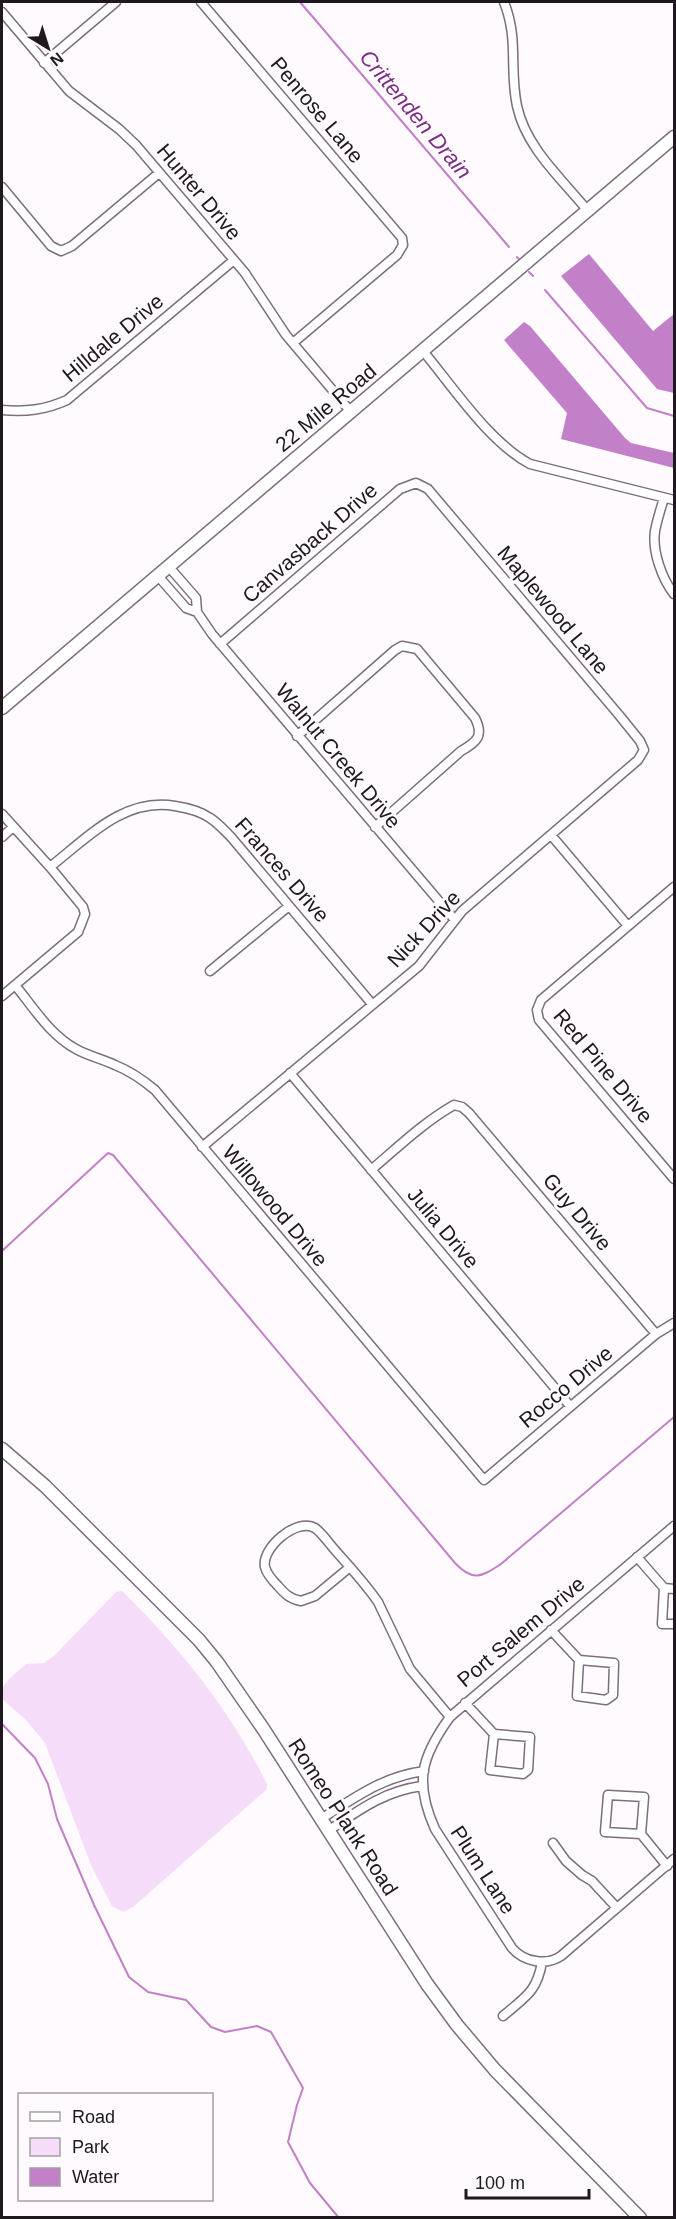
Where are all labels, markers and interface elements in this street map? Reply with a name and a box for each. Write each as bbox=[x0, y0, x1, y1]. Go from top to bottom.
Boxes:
north arrow bbox=[18, 18, 78, 78]
water label: Crittenden Drain bbox=[355, 45, 477, 184]
text: N bbox=[47, 49, 67, 70]
street label: Penrose Lane bbox=[267, 52, 368, 167]
street label: Hunter Drive bbox=[153, 139, 246, 244]
street label: Hilldale Drive bbox=[58, 289, 167, 386]
street label: 22 Mile Road bbox=[271, 359, 380, 456]
street label: Canvasback Drive bbox=[238, 478, 382, 607]
street label: Maplewood Lane bbox=[493, 541, 614, 678]
street label: Walnut Creek Drive bbox=[271, 679, 405, 833]
street label: Frances Drive bbox=[231, 813, 334, 927]
street label: Nick Drive bbox=[383, 886, 465, 971]
street label: Red Pine Drive bbox=[549, 1004, 658, 1127]
street label: Willowood Drive bbox=[218, 1141, 333, 1271]
street label: Guy Drive bbox=[539, 1169, 616, 1255]
street label: Julia Drive bbox=[403, 1183, 484, 1273]
street label: Rocco Drive bbox=[514, 1341, 617, 1432]
street label: Port Salem Drive bbox=[452, 1572, 589, 1691]
street label: Romeo Plank Road bbox=[284, 1734, 403, 1899]
street label: Plum Lane bbox=[446, 1821, 520, 1918]
legend bbox=[18, 2093, 213, 2201]
text: Road bbox=[72, 2107, 115, 2127]
text: Park bbox=[72, 2137, 110, 2157]
scale bar bbox=[466, 2162, 589, 2200]
text: Water bbox=[72, 2167, 119, 2187]
text: 100 m bbox=[475, 2173, 525, 2193]

